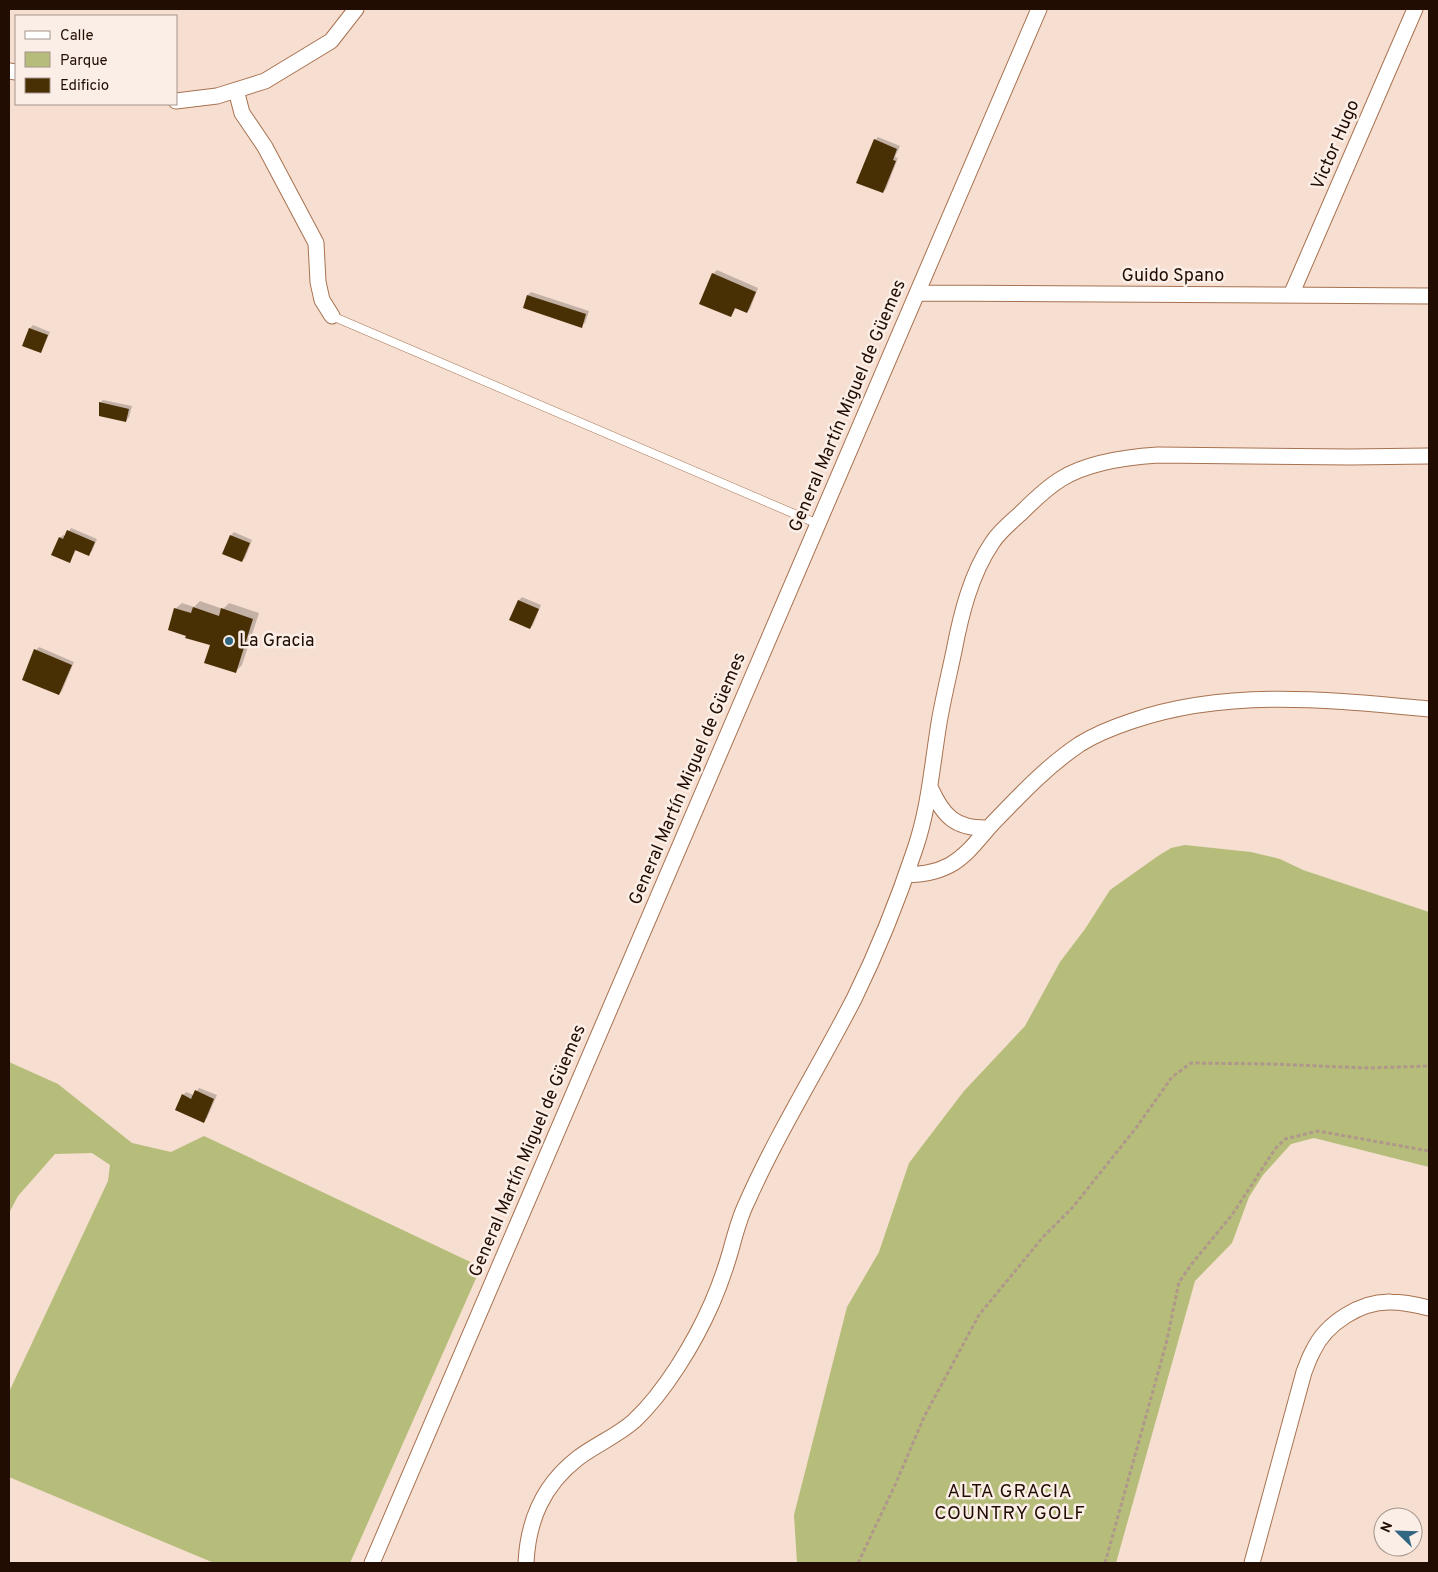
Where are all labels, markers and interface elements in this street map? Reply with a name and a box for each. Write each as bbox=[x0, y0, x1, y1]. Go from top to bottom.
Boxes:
legend bbox=[15, 15, 178, 105]
text: Calle bbox=[60, 27, 94, 46]
text: Parque bbox=[60, 52, 108, 71]
text: Edificio bbox=[60, 77, 109, 96]
street label: Victor Hugo bbox=[1307, 96, 1365, 194]
street label: Guido Spano bbox=[1122, 265, 1224, 288]
street label: General Martín Miguel de Güemes bbox=[784, 276, 912, 536]
place label: La Gracia bbox=[239, 630, 315, 653]
marker: La Gracia bbox=[223, 635, 235, 647]
street label: General Martín Miguel de Güemes bbox=[624, 649, 752, 909]
street label: General Martín Miguel de Güemes bbox=[464, 1021, 592, 1281]
district label: ALTA GRACIA COUNTRY GOLF bbox=[934, 1480, 1086, 1526]
north arrow bbox=[1373, 1507, 1423, 1557]
text: N bbox=[1378, 1520, 1397, 1535]

